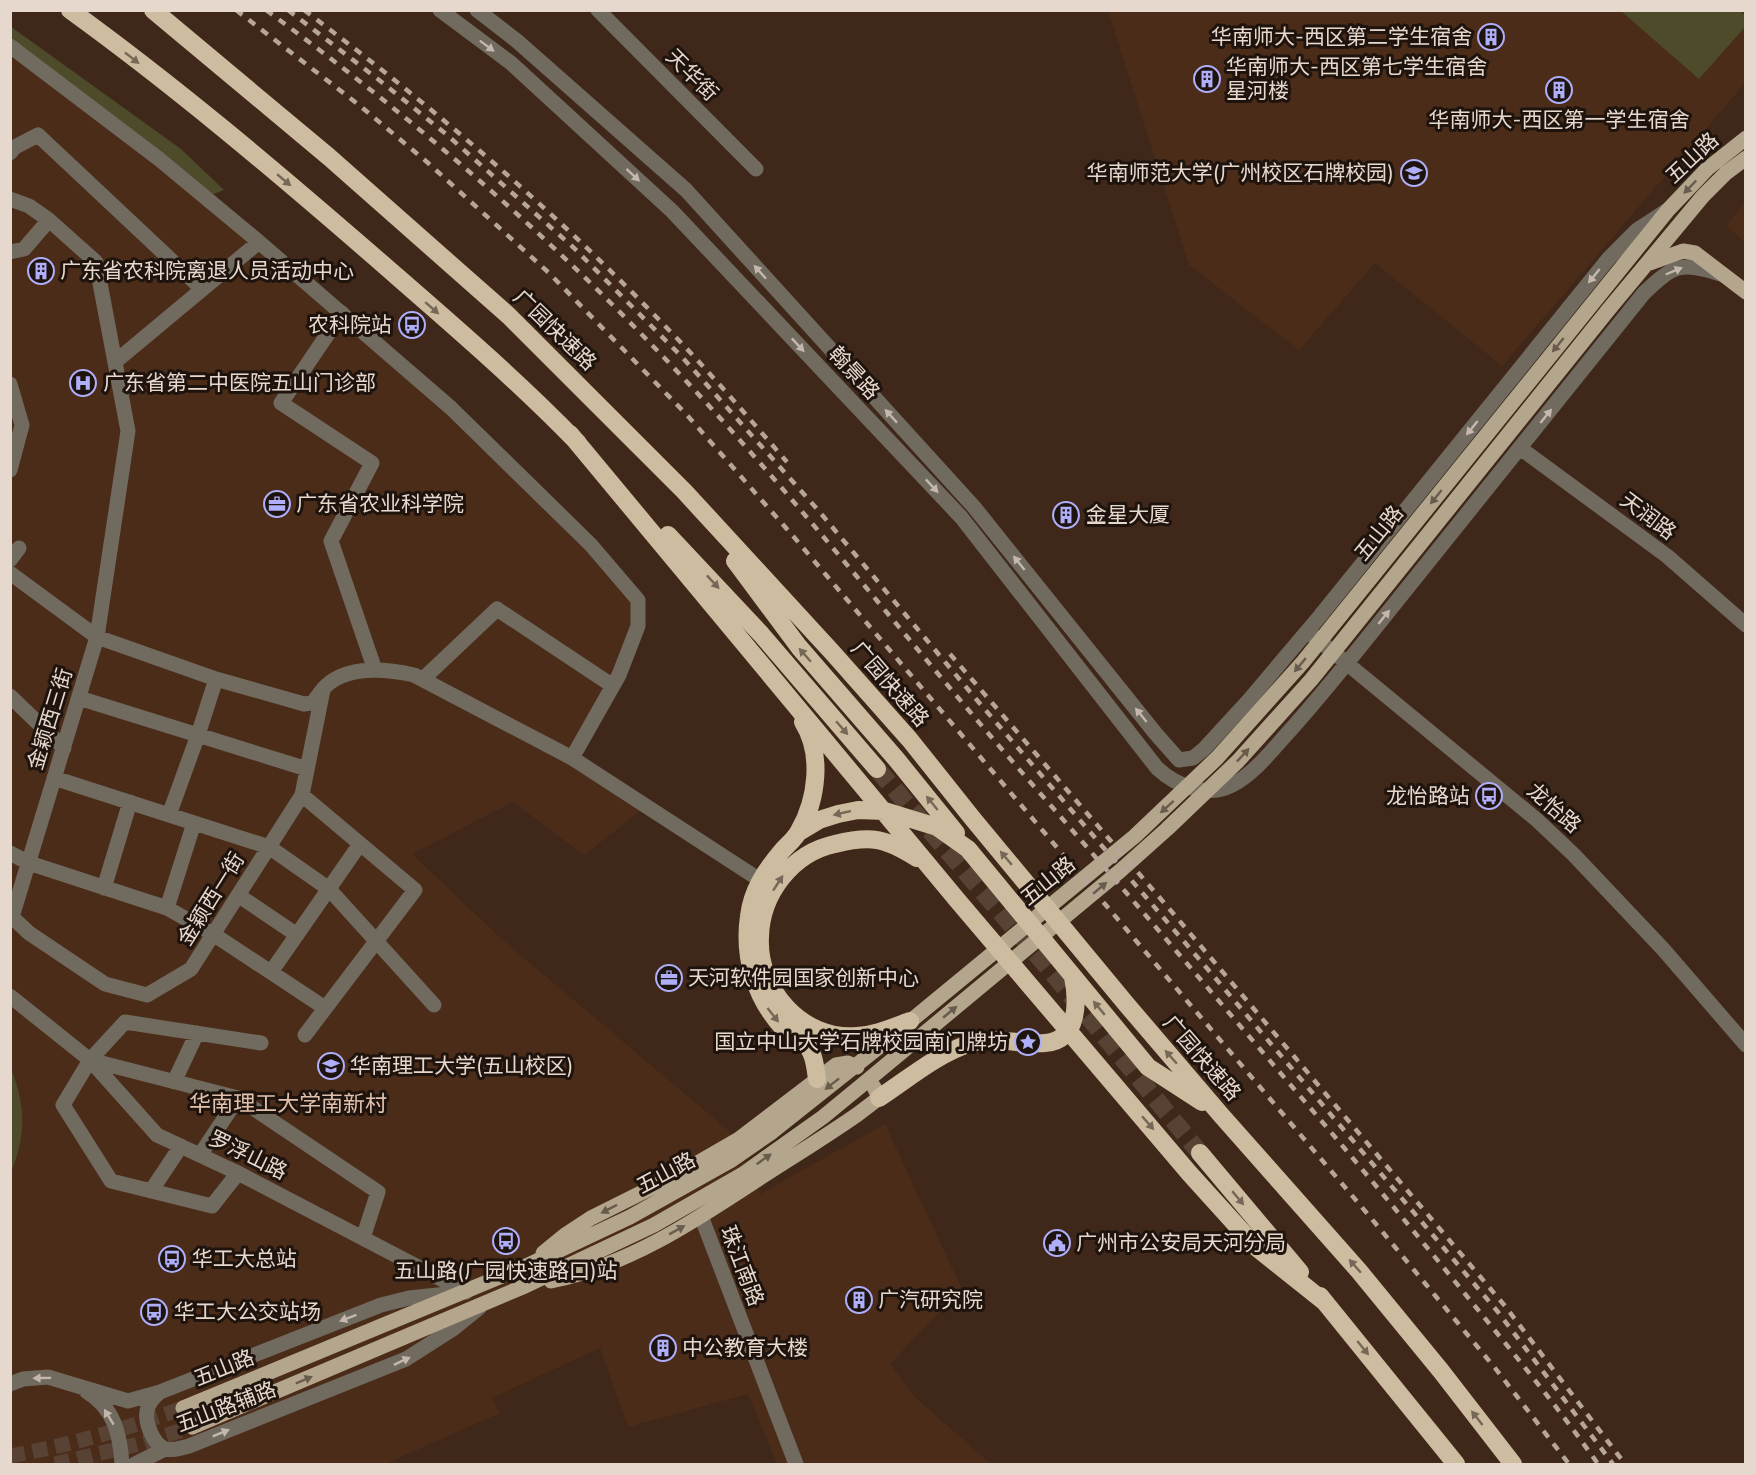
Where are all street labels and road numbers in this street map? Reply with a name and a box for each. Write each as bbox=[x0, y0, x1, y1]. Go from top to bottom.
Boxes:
street label: 天华街 bbox=[660, 43, 724, 107]
street label: 五山路 bbox=[1659, 126, 1725, 190]
street label: 广园快速路 bbox=[508, 283, 602, 377]
street label: 翰景路 bbox=[822, 340, 886, 406]
street label: 天润路 bbox=[1614, 486, 1682, 546]
street label: 五山路 bbox=[1348, 500, 1410, 566]
street label: 广园快速路 bbox=[845, 635, 935, 733]
street label: 金颖西三街 bbox=[21, 665, 79, 773]
street label: 龙怡路 bbox=[1521, 777, 1587, 839]
street label: 金颖西一街 bbox=[171, 847, 251, 951]
street label: 五山路 bbox=[1015, 850, 1081, 912]
street label: 广园快速路 bbox=[1157, 1009, 1247, 1107]
street label: 罗浮山路 bbox=[204, 1124, 292, 1186]
street label: 五山路 bbox=[632, 1146, 700, 1200]
street label: 珠江南路 bbox=[714, 1222, 770, 1310]
street label: 五山路 bbox=[190, 1343, 258, 1393]
street label: 五山路辅路 bbox=[172, 1375, 280, 1439]

